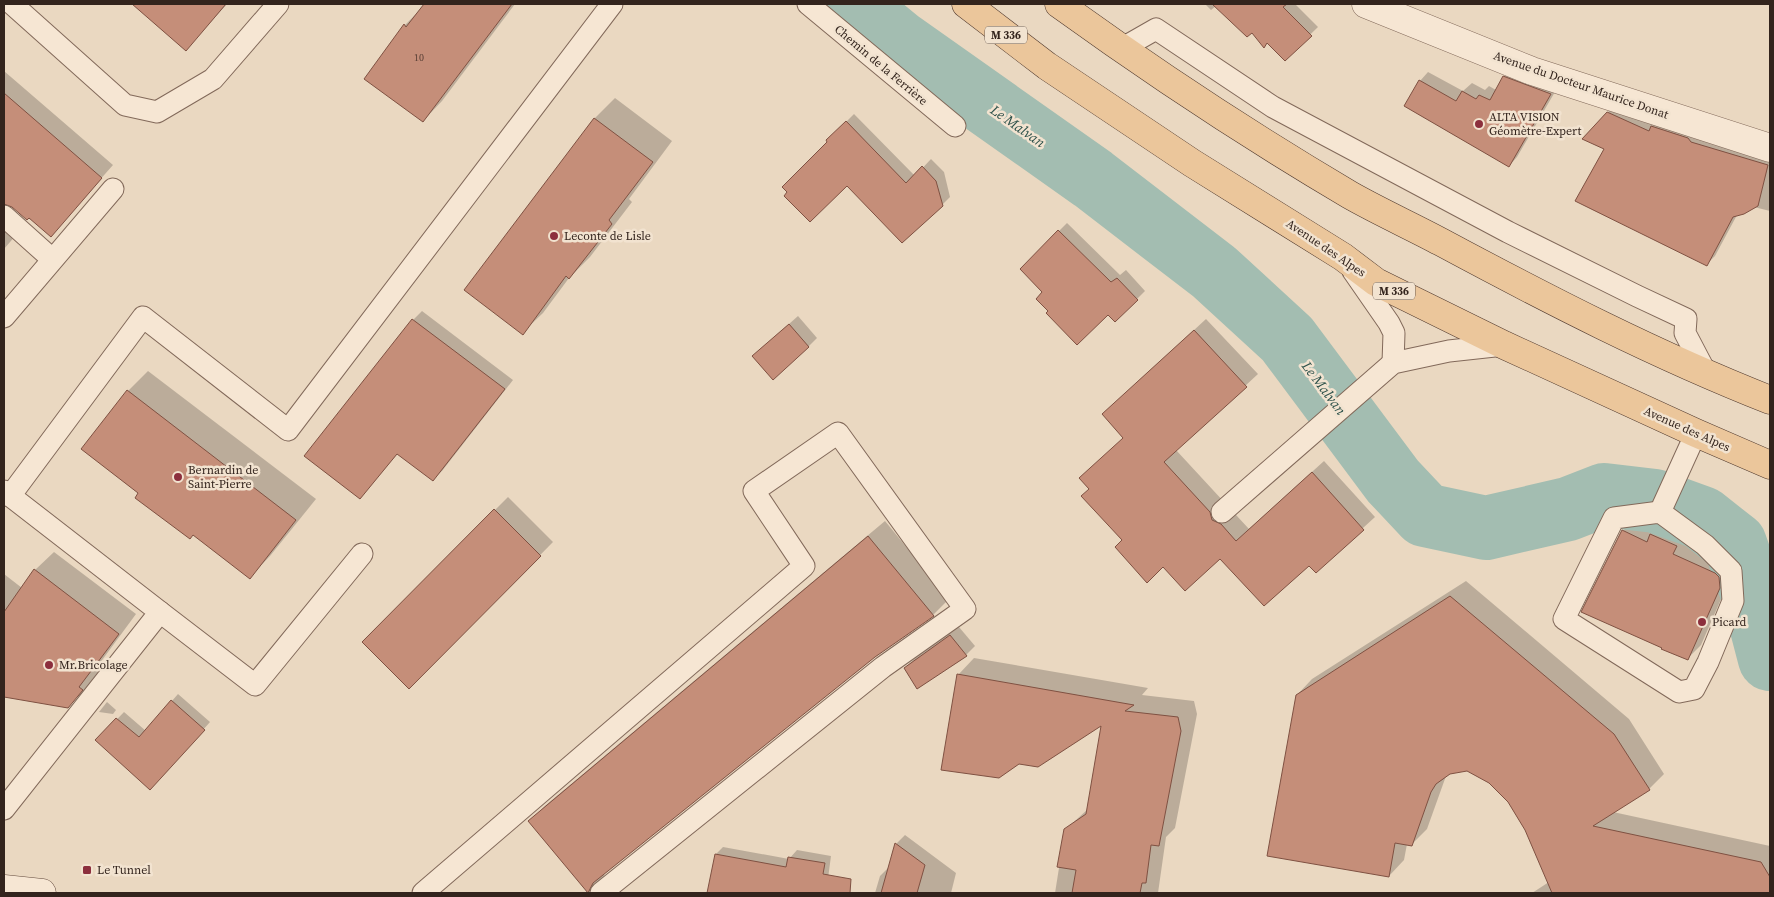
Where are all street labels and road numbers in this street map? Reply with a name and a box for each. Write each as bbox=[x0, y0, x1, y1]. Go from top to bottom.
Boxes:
street label: Chemin de la Ferrière bbox=[831, 21, 931, 109]
road number: M 336 bbox=[985, 26, 1027, 44]
street label: Avenue du Docteur Maurice Donat bbox=[1491, 47, 1671, 123]
street label: Avenue des Alpes bbox=[1283, 215, 1369, 281]
road number: M 336 bbox=[1373, 282, 1415, 300]
street label: Avenue des Alpes bbox=[1641, 403, 1733, 455]

